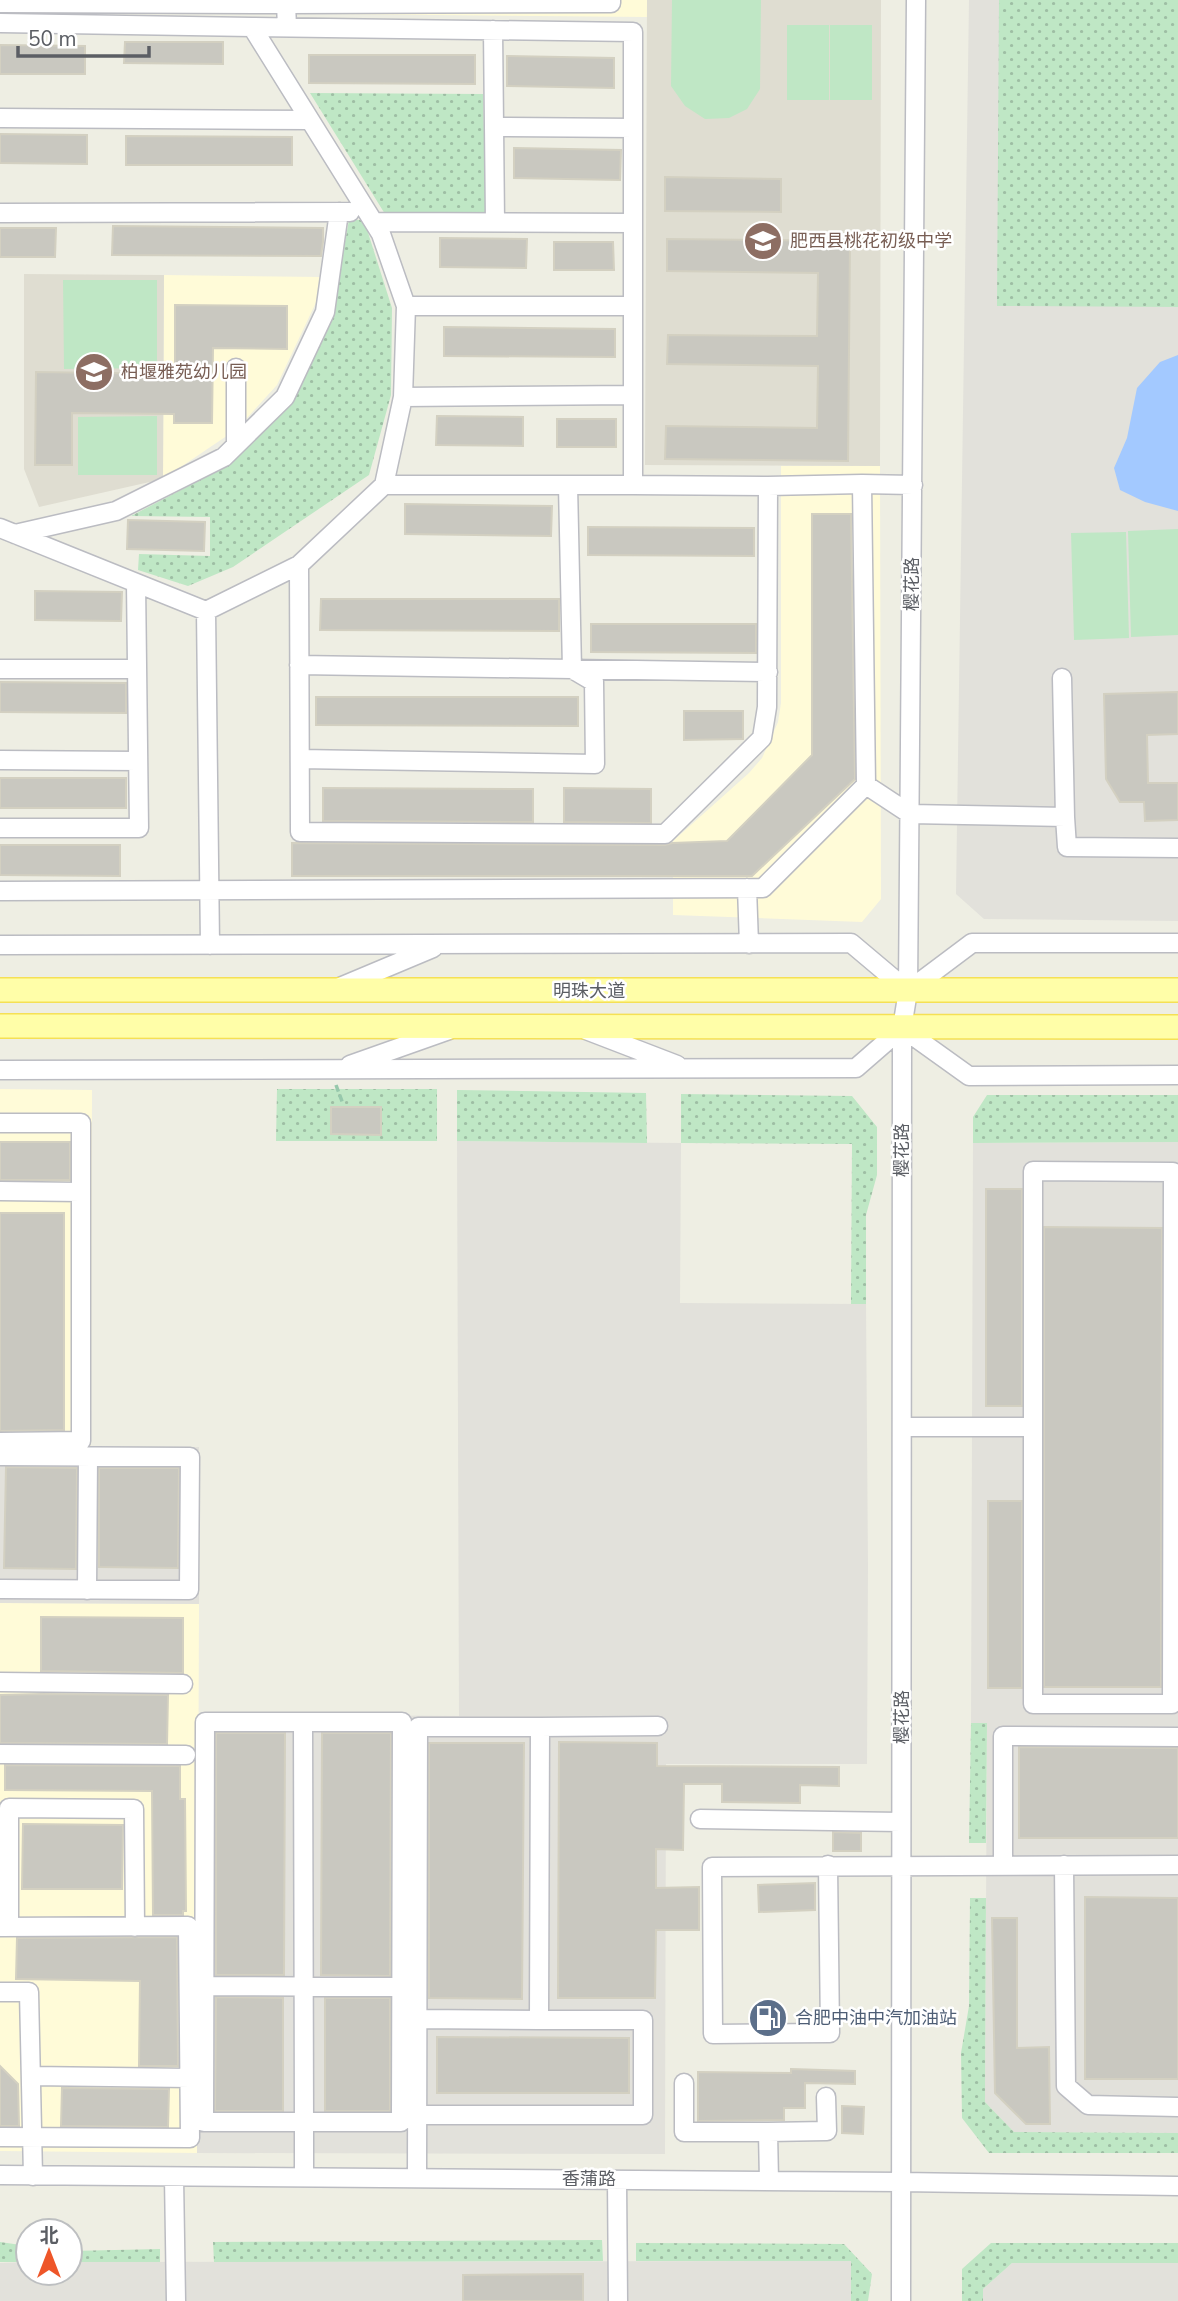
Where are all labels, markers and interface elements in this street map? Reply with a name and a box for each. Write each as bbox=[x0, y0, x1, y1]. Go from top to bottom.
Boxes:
scale bar bbox=[18, 14, 149, 58]
text: 50 m bbox=[28, 25, 77, 53]
school or university icon: 肥西县桃花初级中学 bbox=[742, 220, 784, 262]
place label: 肥西县桃花初级中学 bbox=[790, 229, 952, 253]
school or university icon: 柏堰雅苑幼儿园 bbox=[73, 351, 115, 393]
place label: 柏堰雅苑幼儿园 bbox=[121, 360, 247, 384]
street label: 樱花路 bbox=[900, 557, 924, 611]
street label: 明珠大道 bbox=[553, 979, 625, 1003]
street label: 樱花路 bbox=[890, 1123, 914, 1177]
street label: 樱花路 bbox=[890, 1690, 914, 1744]
fuel station icon: 合肥中油中汽加油站 bbox=[747, 1997, 789, 2039]
place label: 合肥中油中汽加油站 bbox=[795, 2006, 957, 2030]
street label: 香蒲路 bbox=[562, 2167, 616, 2191]
north arrow bbox=[14, 2217, 84, 2287]
text: 北 bbox=[39, 2223, 59, 2249]

